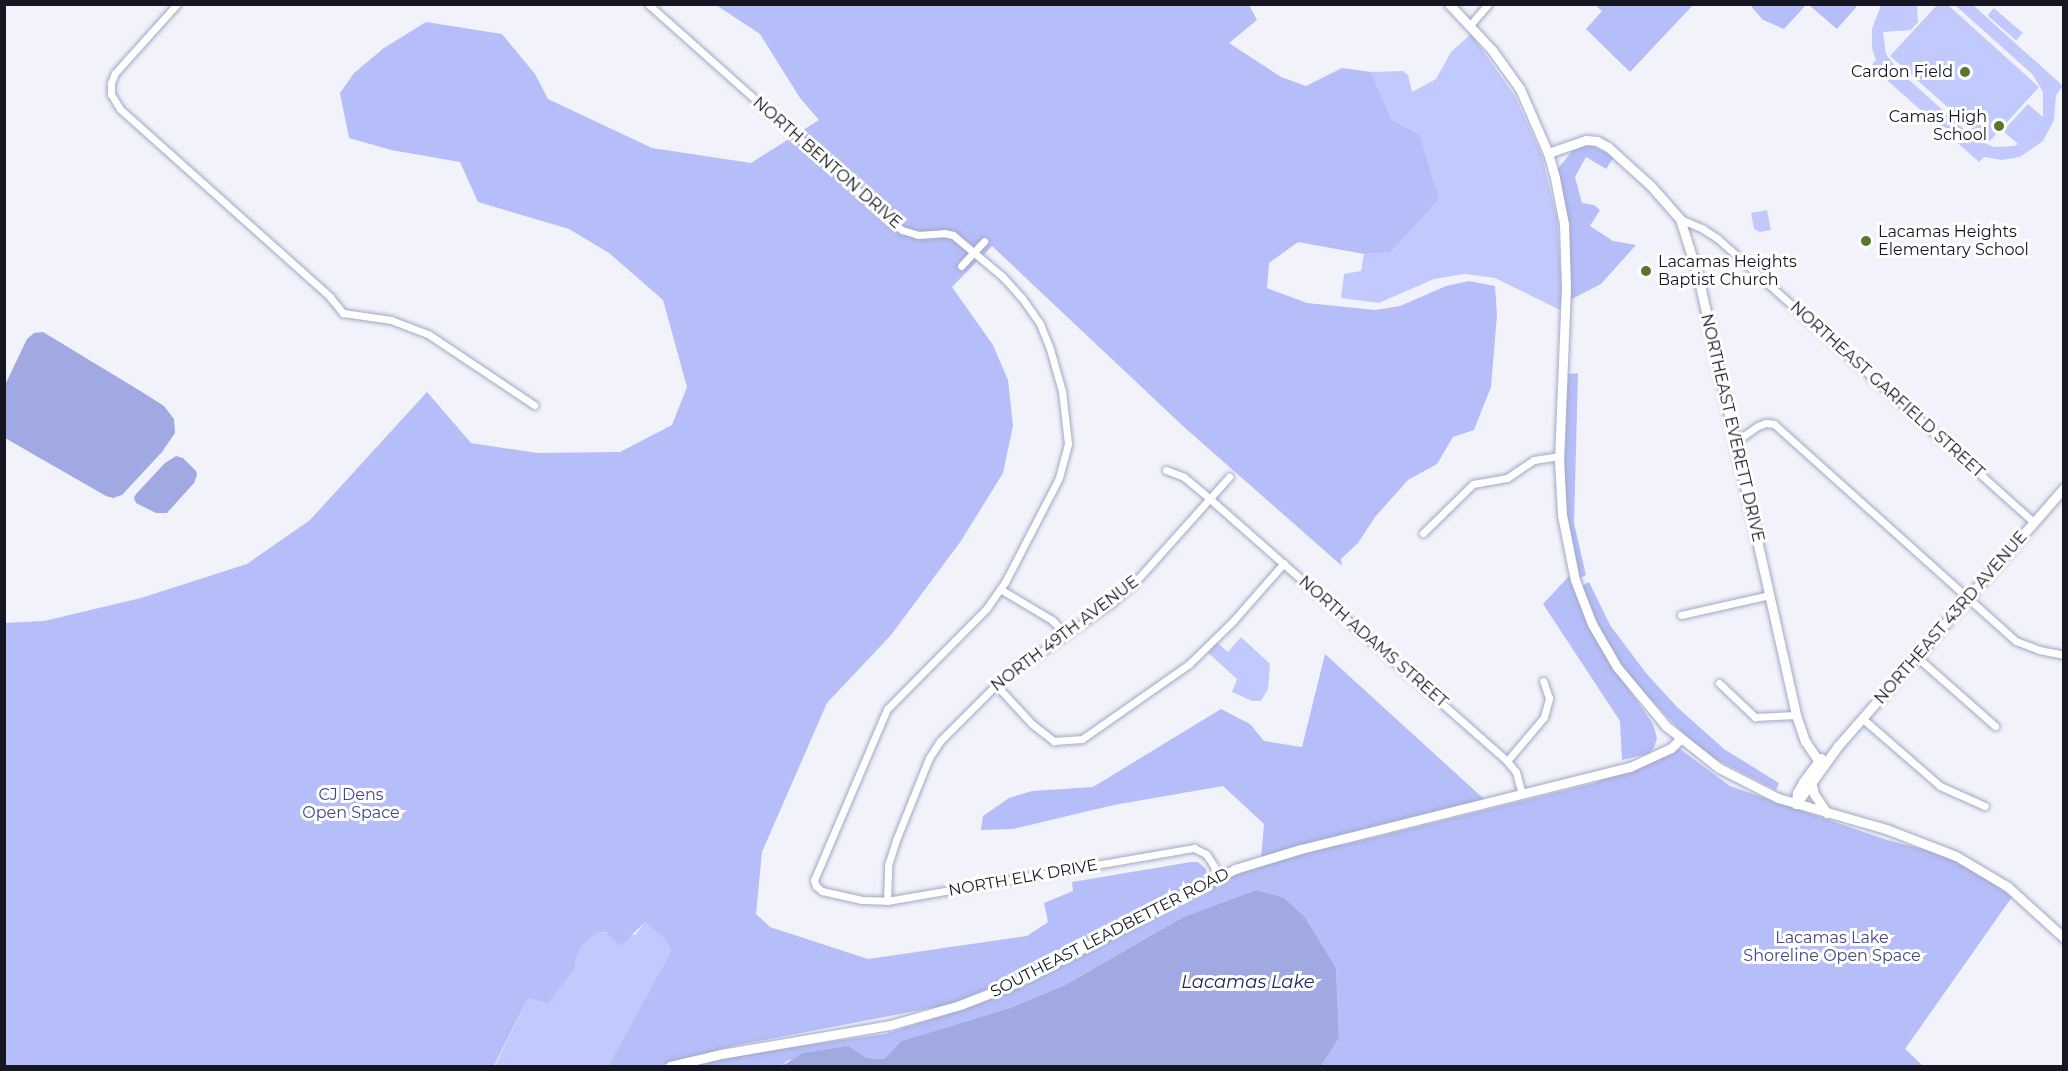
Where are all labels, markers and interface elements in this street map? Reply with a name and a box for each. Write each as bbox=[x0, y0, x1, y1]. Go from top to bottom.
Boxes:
place label: Cardon Field bbox=[1851, 62, 1953, 82]
marker: Cardon Field bbox=[1958, 65, 1972, 79]
street label: NORTH BENTON DRIVE bbox=[749, 93, 905, 233]
place label: Camas High School bbox=[1889, 107, 1987, 145]
marker: Camas High School bbox=[1992, 119, 2006, 133]
place label: Lacamas Heights Elementary School bbox=[1878, 222, 2029, 260]
marker: Lacamas Heights Elementary School bbox=[1859, 234, 1873, 248]
place label: Lacamas Heights Baptist Church bbox=[1658, 252, 1797, 290]
marker: Lacamas Heights Baptist Church bbox=[1639, 264, 1653, 278]
street label: NORTHEAST GARFIELD STREET bbox=[1786, 298, 1988, 482]
street label: NORTHEAST EVERETT DRIVE bbox=[1696, 312, 1768, 544]
street label: NORTHEAST 43RD AVENUE bbox=[1871, 528, 2031, 708]
street label: NORTH 49TH AVENUE bbox=[988, 572, 1142, 696]
street label: NORTH ADAMS STREET bbox=[1295, 572, 1451, 712]
park label: CJ Dens Open Space bbox=[302, 785, 400, 823]
street label: NORTH ELK DRIVE bbox=[947, 855, 1099, 901]
street label: SOUTHEAST LEADBETTER ROAD bbox=[987, 864, 1233, 1002]
park label: Lacamas Lake Shoreline Open Space bbox=[1743, 928, 1921, 966]
water label: Lacamas Lake bbox=[1181, 971, 1315, 993]

